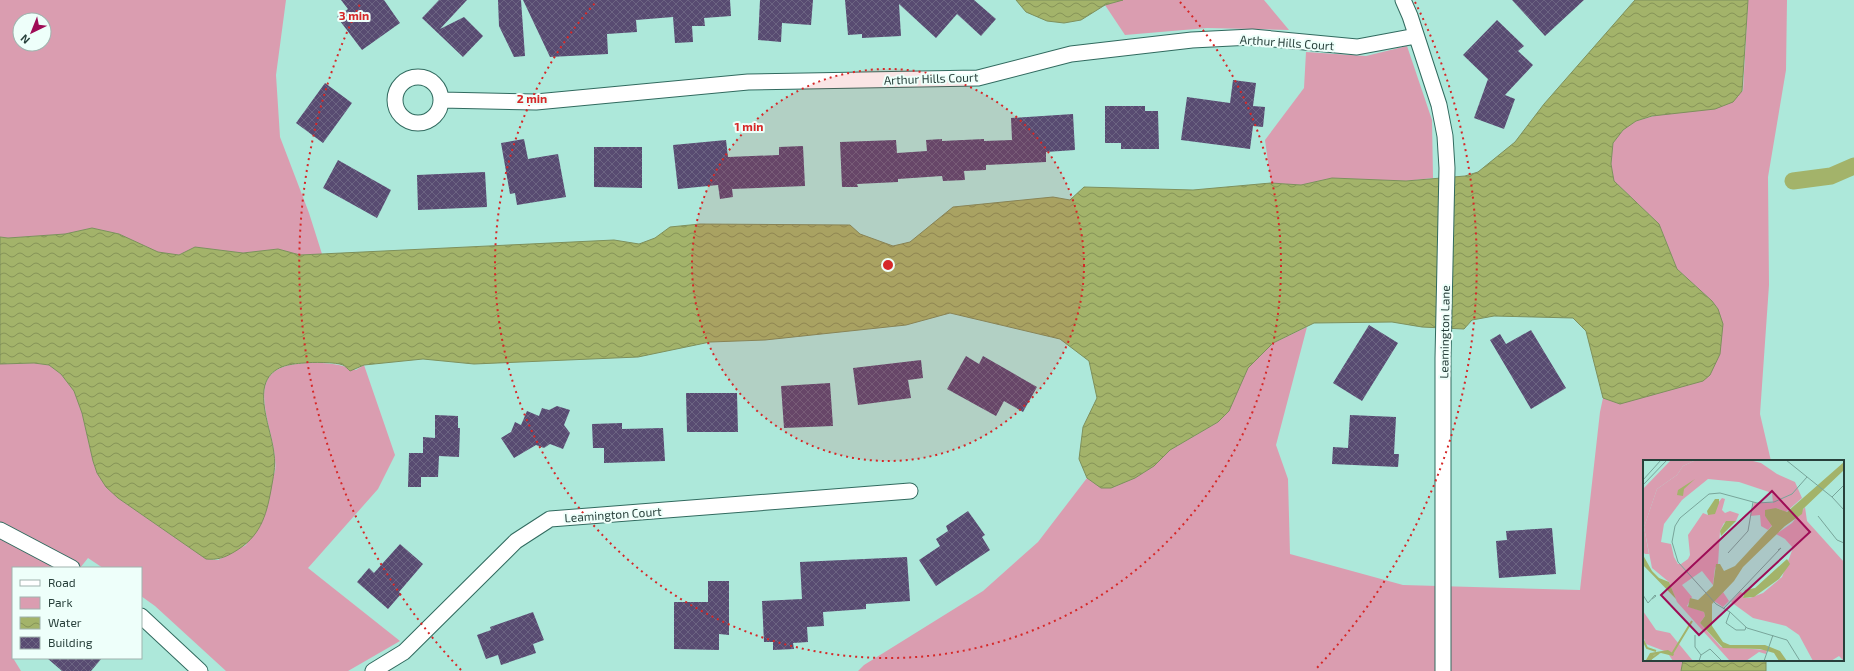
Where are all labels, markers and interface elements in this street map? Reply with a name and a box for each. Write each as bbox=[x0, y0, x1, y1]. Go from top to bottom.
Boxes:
text: 3 min bbox=[339, 8, 369, 22]
north arrow bbox=[12, 12, 52, 52]
text: N bbox=[17, 32, 32, 47]
street label: Arthur Hills Court bbox=[1239, 32, 1335, 52]
street label: Arthur Hills Court bbox=[883, 69, 979, 87]
text: 2 min bbox=[517, 91, 547, 105]
text: 1 min bbox=[735, 119, 763, 133]
centre of rings bbox=[881, 258, 895, 272]
street label: Leamington Lane bbox=[1436, 285, 1452, 379]
inset map bbox=[1643, 460, 1844, 661]
street label: Leamington Court bbox=[564, 504, 662, 524]
legend bbox=[12, 567, 142, 659]
text: Road bbox=[48, 575, 76, 589]
text: Park bbox=[48, 595, 73, 609]
text: Water bbox=[48, 615, 82, 629]
text: Building bbox=[48, 635, 93, 649]

